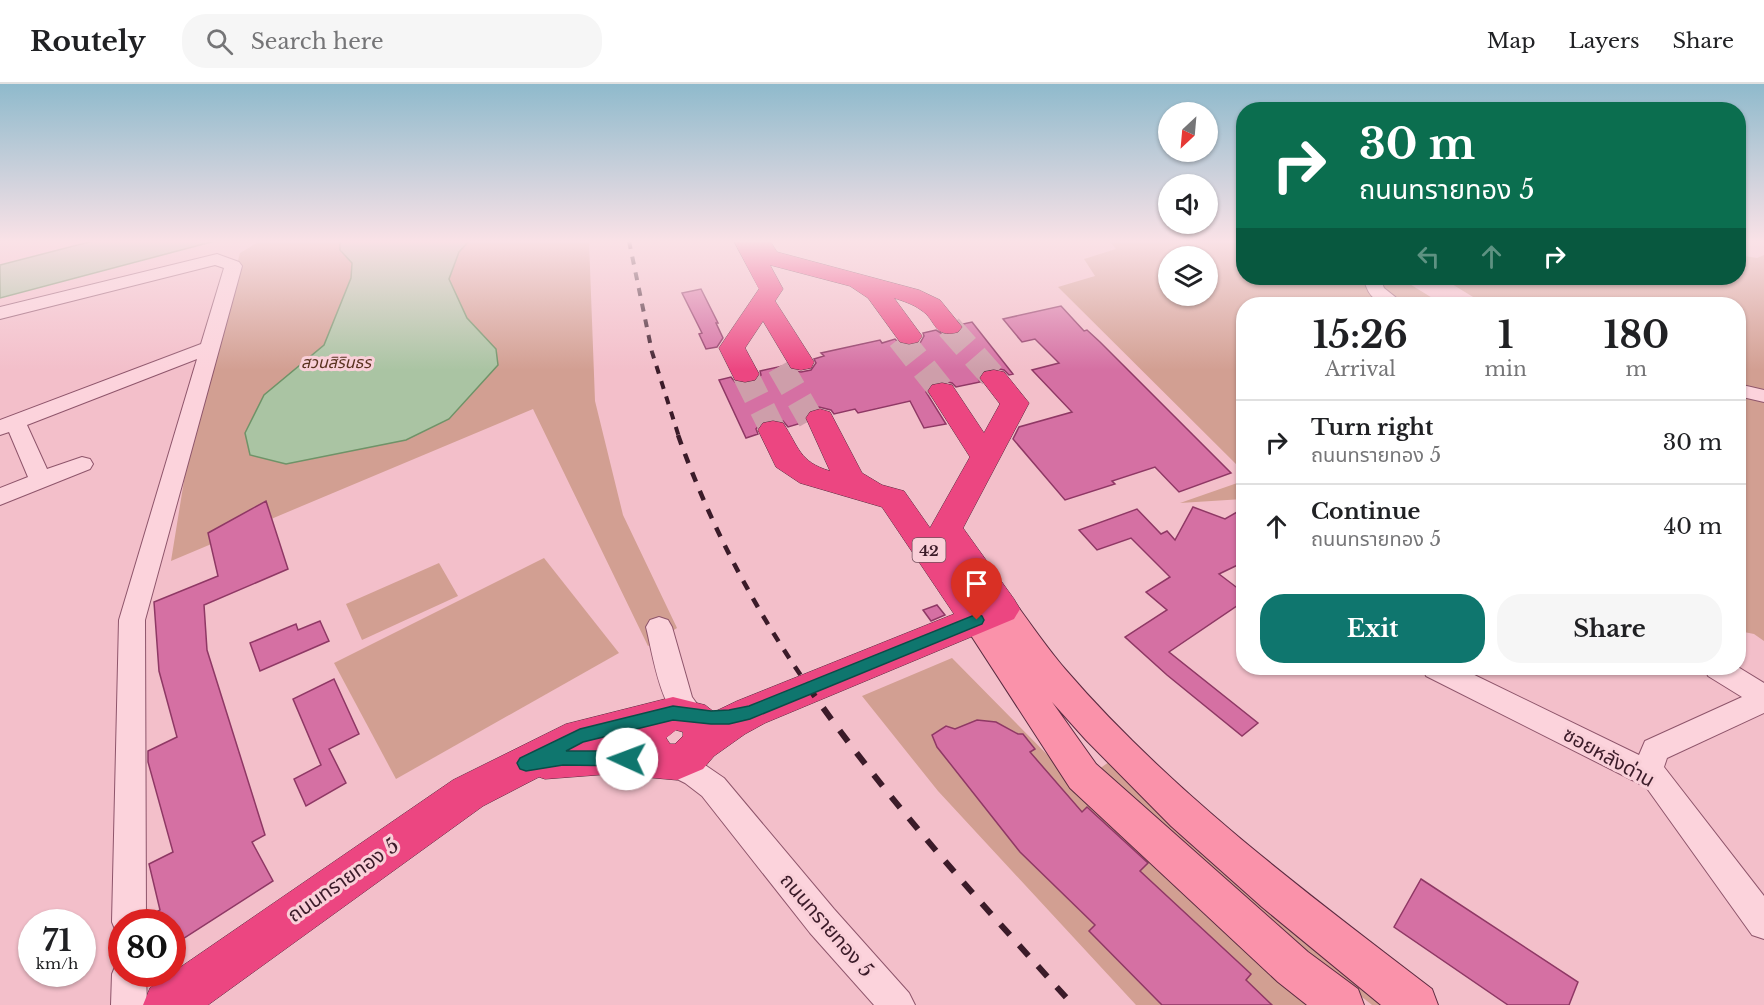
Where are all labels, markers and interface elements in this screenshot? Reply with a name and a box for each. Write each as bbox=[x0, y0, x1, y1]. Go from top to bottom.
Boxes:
search box bbox=[182, 14, 602, 68]
text: Routely bbox=[30, 24, 146, 59]
icon: search bbox=[203, 25, 236, 58]
text: Search here bbox=[251, 28, 384, 55]
text: Map bbox=[1487, 28, 1536, 54]
text: Layers bbox=[1569, 28, 1640, 54]
text: Share bbox=[1673, 28, 1734, 54]
north arrow bbox=[1158, 102, 1218, 162]
map controls bbox=[1158, 102, 1218, 306]
text: 30 m bbox=[1359, 118, 1475, 170]
icon: right bbox=[1260, 126, 1338, 204]
text: ถนนทรายทอง 5 bbox=[1359, 173, 1535, 206]
button: sound bbox=[1158, 174, 1218, 234]
icon: left bbox=[1412, 240, 1445, 273]
icon: ahead bbox=[1475, 240, 1508, 273]
icon: right bbox=[1538, 240, 1571, 273]
button: layers bbox=[1158, 246, 1218, 306]
text: 15:26 bbox=[1313, 313, 1408, 358]
text: 1 bbox=[1498, 313, 1513, 358]
text: 180 bbox=[1603, 313, 1669, 358]
park label: สวนสิรินธร bbox=[301, 352, 372, 372]
text: Arrival bbox=[1325, 357, 1396, 381]
text: min bbox=[1485, 357, 1527, 381]
text: m bbox=[1626, 357, 1647, 381]
text: Turn right bbox=[1311, 414, 1433, 441]
icon: right bbox=[1260, 426, 1293, 459]
text: 30 m bbox=[1663, 429, 1722, 456]
text: ถนนทรายทอง 5 bbox=[1311, 443, 1441, 467]
text: Continue bbox=[1311, 498, 1420, 525]
icon: ahead bbox=[1260, 510, 1293, 543]
text: 40 m bbox=[1664, 513, 1722, 540]
text: ถนนทรายทอง 5 bbox=[1311, 527, 1441, 551]
road number: 42 bbox=[912, 538, 946, 562]
pin bbox=[951, 558, 1002, 620]
icon: arrive bbox=[960, 567, 993, 600]
button: Exit bbox=[1260, 594, 1485, 663]
button: Share bbox=[1497, 594, 1722, 663]
street label: ซอยหลังด่าน bbox=[1559, 722, 1659, 792]
position arrow bbox=[595, 727, 659, 791]
street label: ถนนทรายทอง 5 bbox=[283, 833, 403, 927]
street label: ถนนทรายทอง 5 bbox=[775, 868, 879, 982]
speed limit sign: 80 bbox=[108, 909, 186, 987]
text: 71 bbox=[42, 922, 72, 959]
text: km/h bbox=[36, 954, 78, 973]

